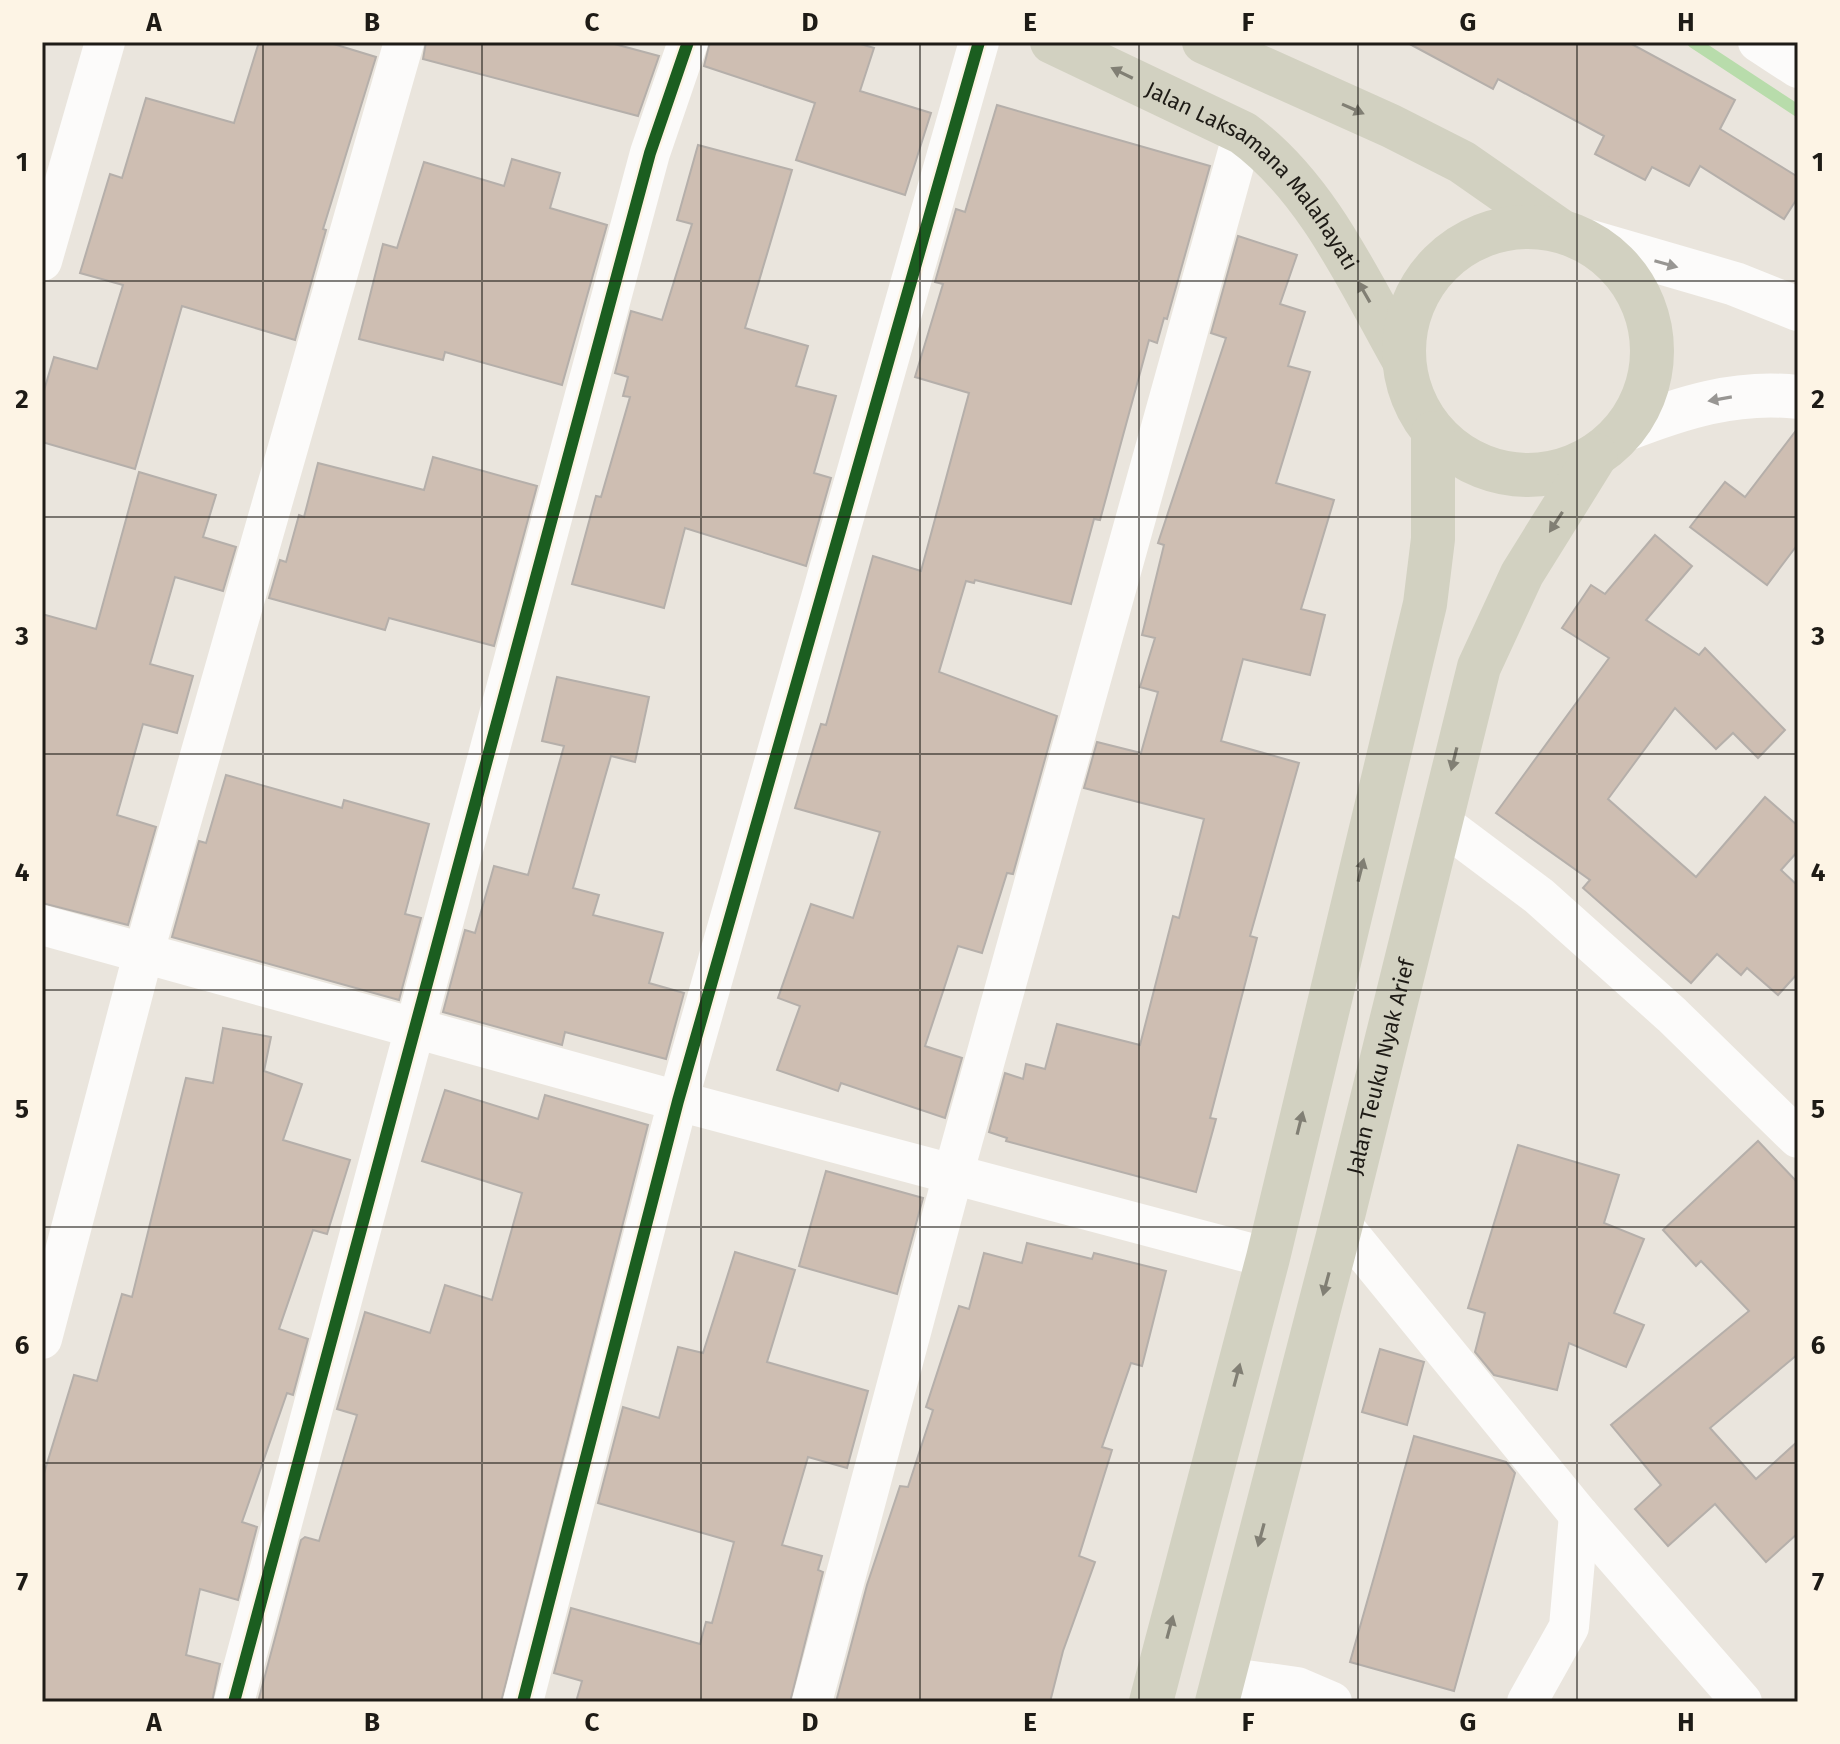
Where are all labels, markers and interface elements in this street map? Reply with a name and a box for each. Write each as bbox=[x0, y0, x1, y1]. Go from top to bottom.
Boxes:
text: A bbox=[145, 7, 162, 38]
text: B bbox=[364, 7, 380, 38]
text: C bbox=[585, 7, 600, 38]
text: D bbox=[802, 7, 819, 38]
text: E bbox=[1023, 7, 1037, 38]
text: F bbox=[1242, 7, 1255, 38]
text: G bbox=[1460, 7, 1476, 38]
text: H bbox=[1677, 7, 1695, 38]
one-way arrow bbox=[1110, 66, 1133, 80]
street label: Jalan Laksamana Malahayati bbox=[1141, 75, 1364, 275]
one-way arrow bbox=[1341, 102, 1365, 115]
text: 1 bbox=[16, 147, 28, 178]
text: 1 bbox=[1812, 147, 1824, 178]
one-way arrow bbox=[1654, 258, 1678, 271]
one-way arrow bbox=[1357, 281, 1371, 303]
text: 2 bbox=[15, 384, 29, 415]
text: 2 bbox=[1811, 384, 1825, 415]
one-way arrow bbox=[1708, 394, 1733, 406]
one-way arrow bbox=[1549, 511, 1563, 533]
text: 3 bbox=[14, 621, 29, 652]
text: 3 bbox=[1810, 621, 1825, 652]
one-way arrow bbox=[1447, 747, 1460, 772]
text: 4 bbox=[15, 857, 30, 888]
text: 4 bbox=[1811, 857, 1826, 888]
one-way arrow bbox=[1355, 858, 1368, 883]
street label: Jalan Teuku Nyak Arief bbox=[1340, 954, 1420, 1177]
text: 5 bbox=[15, 1094, 29, 1125]
text: 5 bbox=[1811, 1094, 1825, 1125]
one-way arrow bbox=[1294, 1110, 1307, 1135]
one-way arrow bbox=[1319, 1271, 1331, 1296]
text: 6 bbox=[15, 1330, 30, 1361]
text: 6 bbox=[1811, 1330, 1826, 1361]
one-way arrow bbox=[1231, 1363, 1243, 1388]
one-way arrow bbox=[1254, 1523, 1266, 1548]
text: 7 bbox=[16, 1567, 28, 1598]
text: 7 bbox=[1812, 1567, 1824, 1598]
one-way arrow bbox=[1165, 1614, 1177, 1639]
text: A bbox=[145, 1707, 162, 1738]
text: B bbox=[364, 1707, 380, 1738]
text: C bbox=[585, 1707, 600, 1738]
text: D bbox=[802, 1707, 819, 1738]
text: E bbox=[1023, 1707, 1037, 1738]
text: F bbox=[1242, 1707, 1255, 1738]
text: G bbox=[1460, 1707, 1476, 1738]
text: H bbox=[1677, 1707, 1695, 1738]

